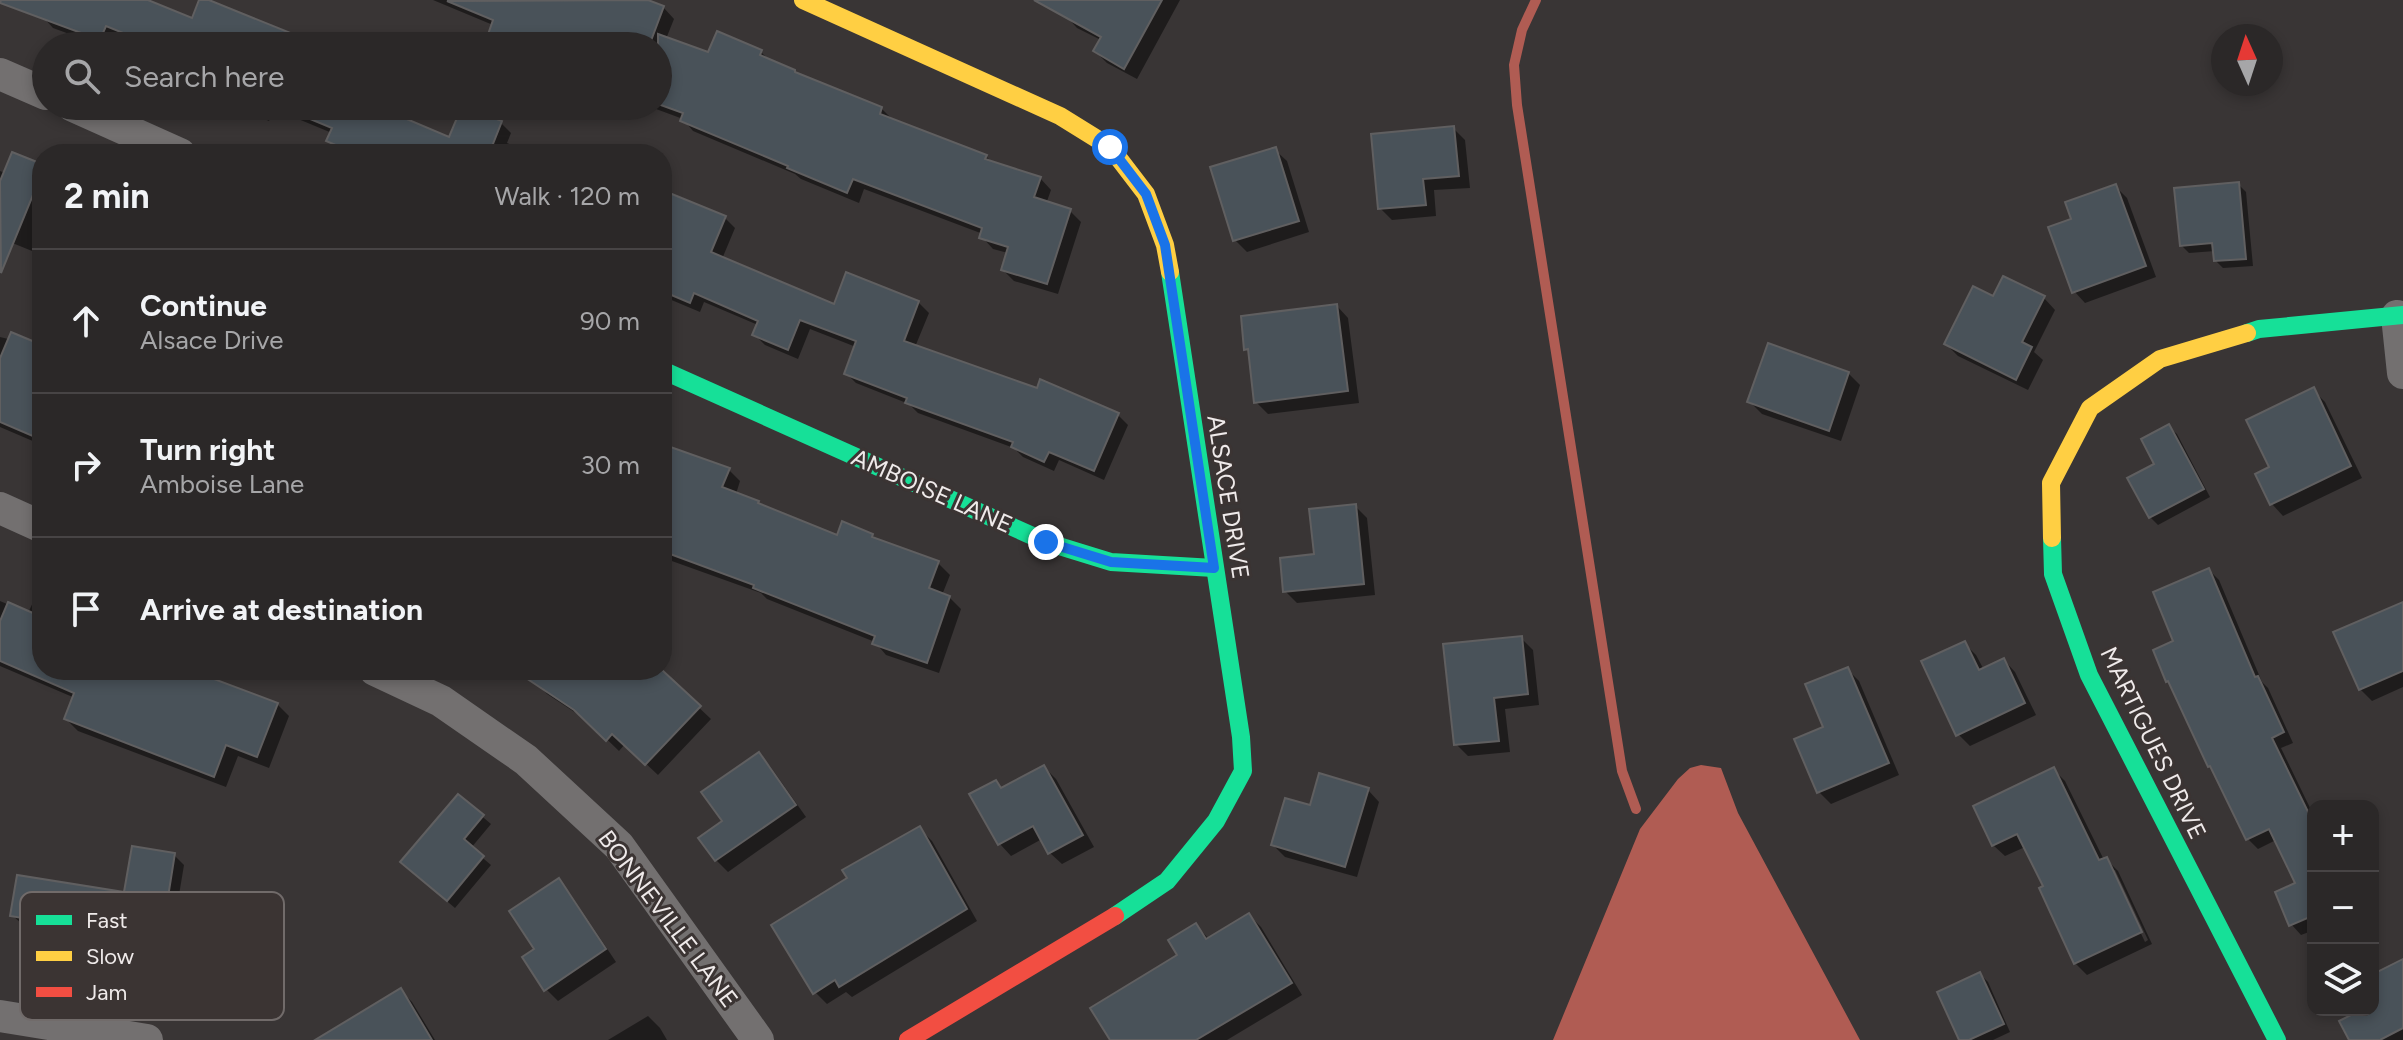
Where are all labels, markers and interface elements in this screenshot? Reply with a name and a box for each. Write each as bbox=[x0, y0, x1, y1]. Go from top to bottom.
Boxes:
north arrow bbox=[2211, 24, 2283, 96]
search box bbox=[32, 32, 672, 120]
icon: search bbox=[60, 54, 104, 98]
text: Search here bbox=[124, 58, 284, 95]
route start bbox=[1092, 129, 1128, 165]
text: 2 min bbox=[64, 176, 150, 217]
text: Walk · 120 m bbox=[495, 180, 640, 212]
text: Continue bbox=[140, 287, 267, 324]
icon: ahead bbox=[64, 299, 108, 343]
text: 90 m bbox=[580, 305, 640, 337]
text: Alsace Drive bbox=[140, 324, 284, 356]
street label: ALSACE DRIVE bbox=[1201, 413, 1256, 581]
text: Turn right bbox=[140, 431, 275, 468]
street label: AMBOISE LANE bbox=[847, 442, 1017, 539]
icon: right bbox=[64, 443, 108, 487]
text: 30 m bbox=[581, 449, 640, 481]
text: Amboise Lane bbox=[140, 468, 304, 500]
route end bbox=[1028, 524, 1064, 560]
icon: arrive bbox=[64, 587, 108, 631]
text: Arrive at destination bbox=[140, 591, 423, 628]
street label: MARTIGUES DRIVE bbox=[2094, 642, 2213, 844]
map controls bbox=[2307, 800, 2379, 1016]
button: + bbox=[2307, 800, 2379, 872]
street label: BONNEVILLE LANE bbox=[592, 824, 744, 1013]
button: − bbox=[2307, 872, 2379, 944]
legend bbox=[20, 892, 284, 1020]
text: Fast bbox=[86, 907, 128, 934]
text: Slow bbox=[86, 943, 135, 970]
button: layers bbox=[2307, 944, 2379, 1016]
text: Jam bbox=[86, 979, 127, 1006]

